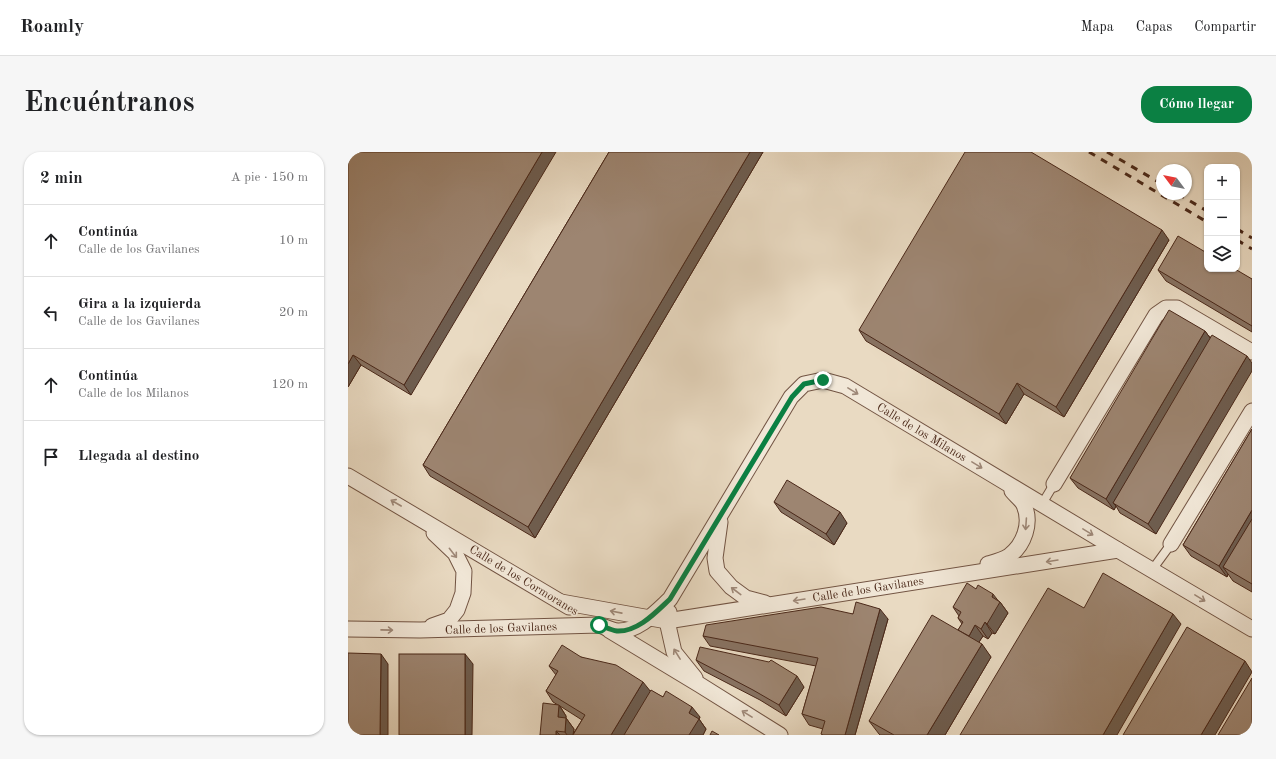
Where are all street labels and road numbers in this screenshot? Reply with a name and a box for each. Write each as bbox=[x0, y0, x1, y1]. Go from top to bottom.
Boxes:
street label: Calle de los Milanos bbox=[875, 401, 968, 464]
street label: Calle de los Cormoranes bbox=[467, 544, 580, 618]
street label: Calle de los Gavilanes bbox=[812, 575, 925, 605]
street label: Calle de los Gavilanes bbox=[445, 621, 557, 637]

